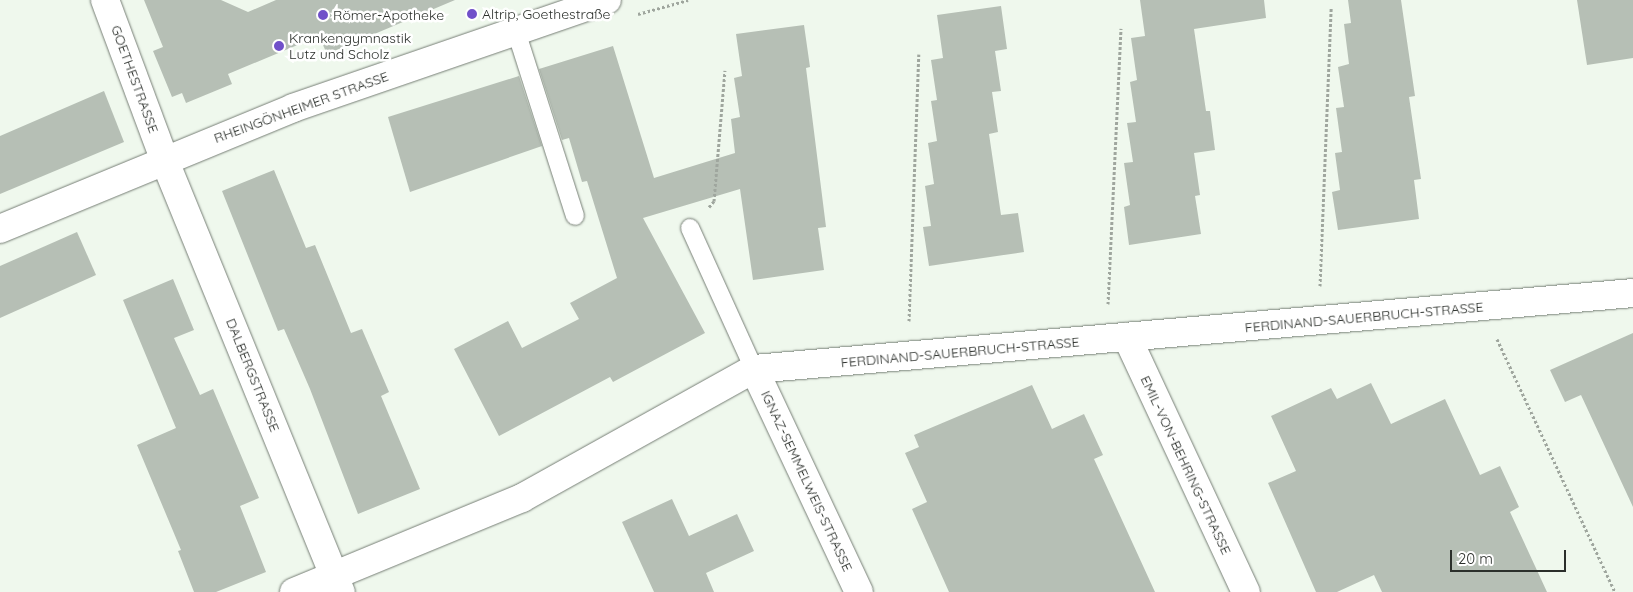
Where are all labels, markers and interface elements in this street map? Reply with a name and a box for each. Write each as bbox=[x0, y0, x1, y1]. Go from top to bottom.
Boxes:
place label: Altrip, Goethestraße bbox=[482, 6, 611, 22]
place label: Römer-Apotheke bbox=[333, 7, 444, 23]
marker: Altrip, Goethestraße bbox=[466, 8, 478, 20]
marker: Römer-Apotheke bbox=[317, 9, 329, 21]
street label: GOETHESTRASSE bbox=[108, 23, 162, 135]
place label: Krankengymnastik Lutz und Scholz bbox=[289, 30, 411, 62]
marker: Krankengymnastik Lutz und Scholz bbox=[273, 40, 285, 52]
street label: RHEINGÖNHEIMER STRASSE bbox=[211, 68, 391, 146]
street label: FERDINAND-SAUERBRUCH-STRASSE bbox=[1244, 298, 1484, 336]
street label: DALBERGSTRASSE bbox=[223, 316, 283, 434]
street label: FERDINAND-SAUERBRUCH-STRASSE bbox=[840, 333, 1080, 371]
street label: EMIL-VON-BEHRING-STRASSE bbox=[1137, 373, 1235, 557]
street label: IGNAZ-SEMMELWEIS-STRASSE bbox=[758, 388, 856, 574]
scale bar bbox=[1453, 540, 1569, 572]
text: 20 m bbox=[1458, 549, 1493, 568]

